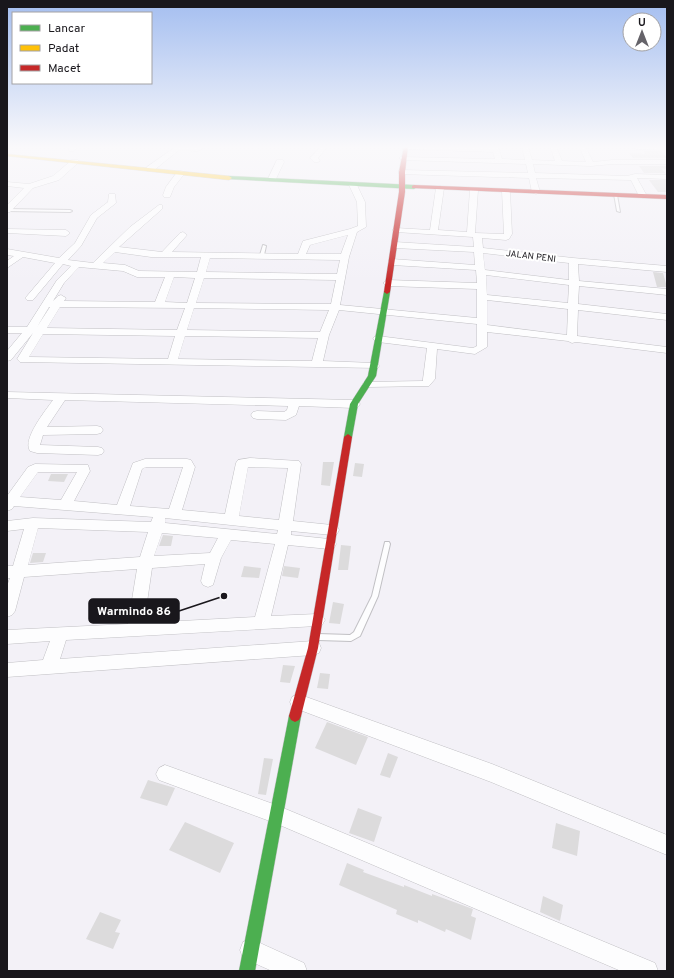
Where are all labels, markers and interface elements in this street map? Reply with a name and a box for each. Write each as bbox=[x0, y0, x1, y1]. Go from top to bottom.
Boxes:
legend bbox=[12, 12, 152, 84]
north arrow bbox=[622, 12, 662, 52]
text: U bbox=[638, 16, 646, 30]
text: Lancar bbox=[48, 21, 85, 37]
text: Padat bbox=[48, 41, 79, 57]
text: Macet bbox=[48, 61, 81, 77]
street label: JALAN PENI bbox=[505, 248, 556, 265]
callout: Warmindo 86 bbox=[89, 599, 179, 623]
text: Warmindo 86 bbox=[97, 604, 171, 620]

